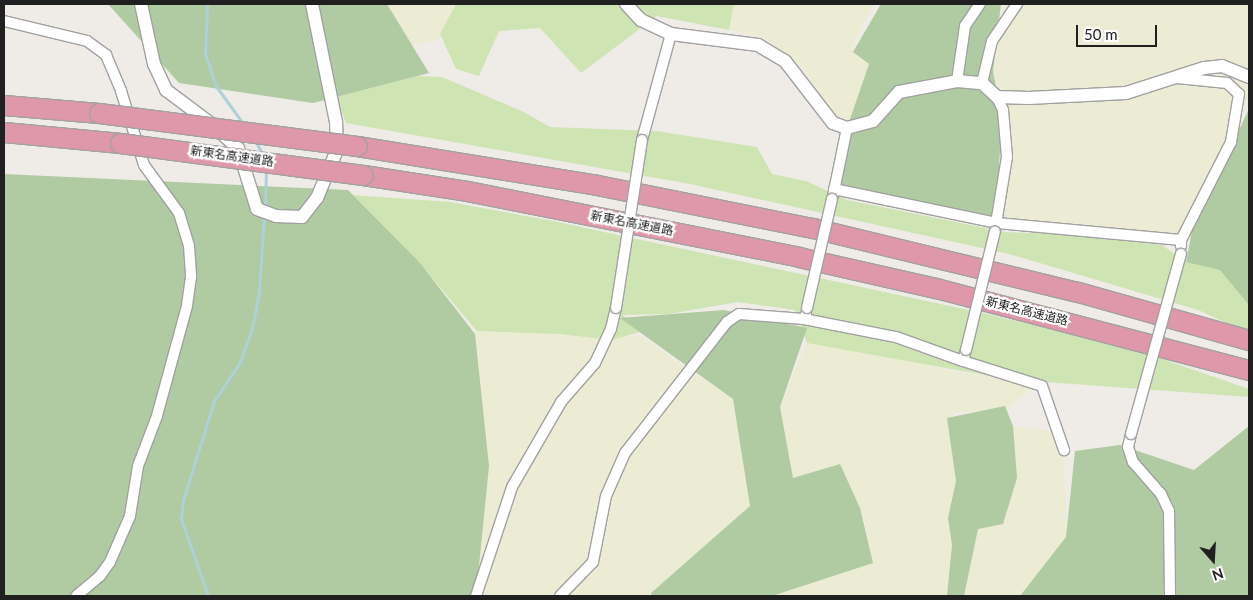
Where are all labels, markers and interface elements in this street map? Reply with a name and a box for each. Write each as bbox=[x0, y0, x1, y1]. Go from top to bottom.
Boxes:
scale bar bbox=[1078, 15, 1159, 47]
text: 50 m bbox=[1084, 25, 1118, 43]
street label: 新東名高速道路 bbox=[189, 143, 275, 169]
street label: 新東名高速道路 bbox=[589, 208, 675, 238]
street label: 新東名高速道路 bbox=[985, 294, 1069, 328]
north arrow bbox=[1188, 535, 1238, 585]
text: N bbox=[1210, 565, 1226, 584]

